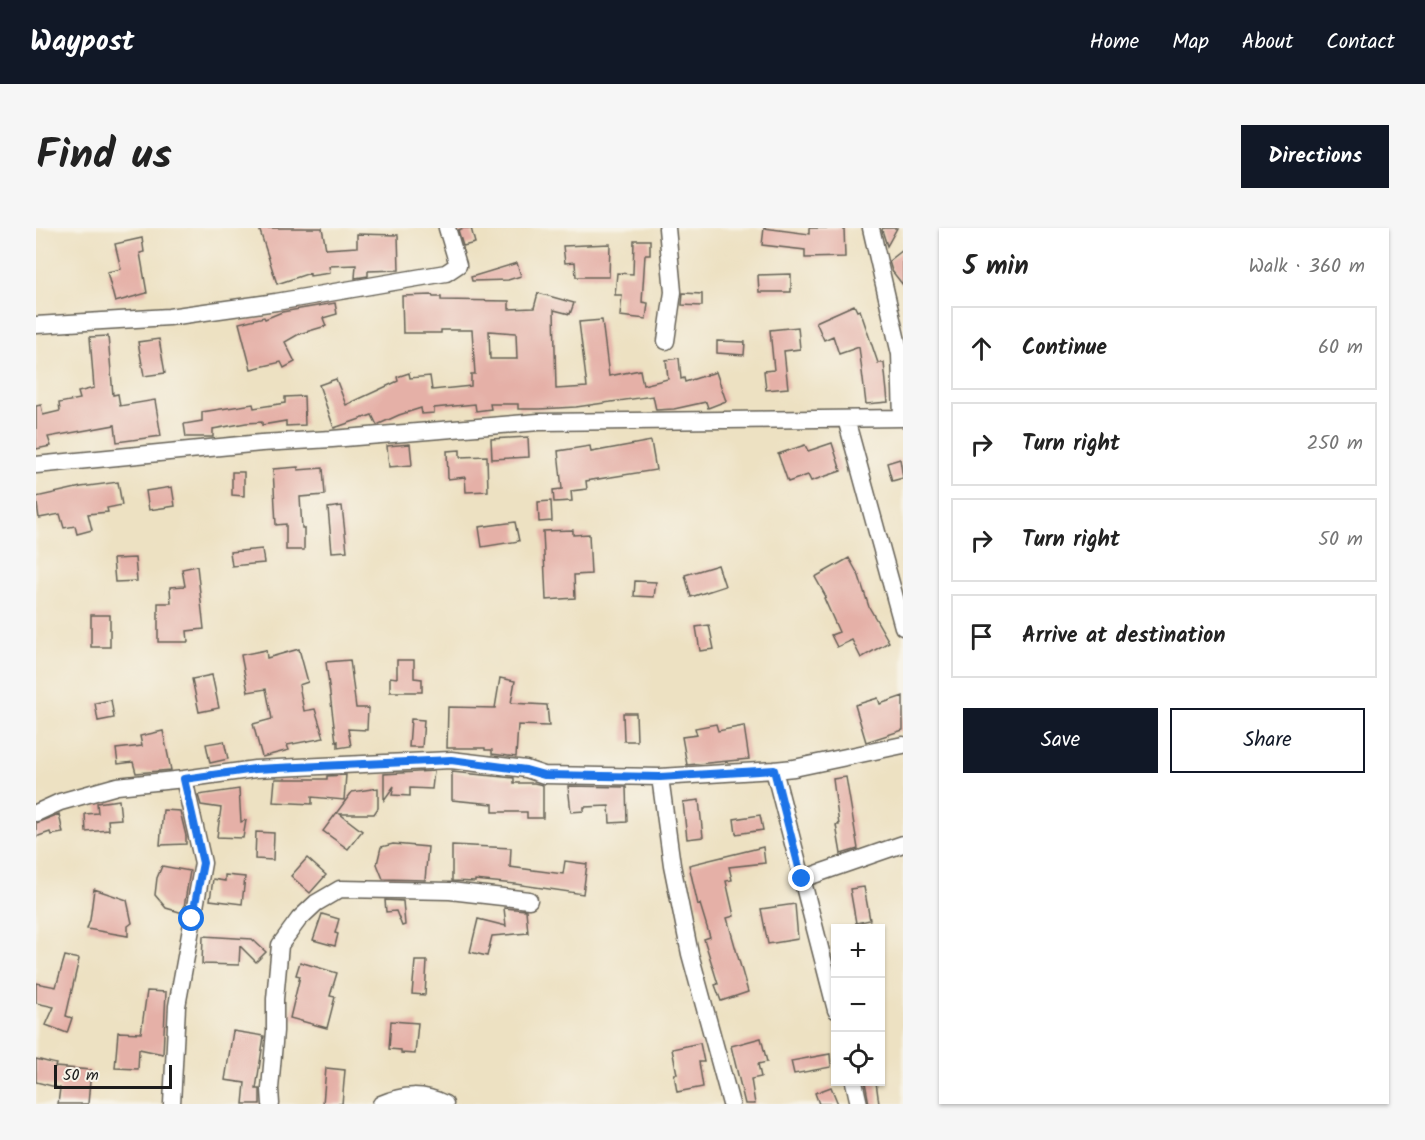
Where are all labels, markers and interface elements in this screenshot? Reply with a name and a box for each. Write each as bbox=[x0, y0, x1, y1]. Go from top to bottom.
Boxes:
text: Waypost bbox=[30, 20, 134, 65]
text: Home bbox=[1090, 26, 1139, 59]
text: Map bbox=[1172, 26, 1209, 59]
text: About bbox=[1242, 26, 1293, 59]
text: Contact bbox=[1326, 26, 1395, 59]
text: Find us bbox=[36, 123, 172, 190]
button: Directions bbox=[1241, 125, 1389, 188]
text: 5 min bbox=[963, 246, 1029, 288]
text: Walk · 360 m bbox=[1248, 251, 1365, 283]
text: Continue bbox=[1022, 331, 1107, 366]
icon: ahead bbox=[965, 332, 998, 365]
text: 60 m bbox=[1318, 332, 1363, 364]
text: Turn right bbox=[1022, 427, 1120, 462]
icon: right bbox=[965, 428, 998, 461]
text: 250 m bbox=[1307, 428, 1363, 460]
text: Turn right bbox=[1022, 523, 1120, 558]
icon: right bbox=[965, 524, 998, 557]
text: 50 m bbox=[1318, 524, 1363, 556]
text: Arrive at destination bbox=[1022, 619, 1225, 654]
icon: arrive bbox=[965, 620, 998, 653]
button: Save bbox=[963, 708, 1158, 773]
button: Share bbox=[1170, 708, 1365, 773]
route end bbox=[788, 865, 814, 891]
route start bbox=[178, 905, 204, 931]
map controls bbox=[831, 924, 885, 1086]
button: + bbox=[831, 924, 885, 978]
button: − bbox=[831, 978, 885, 1032]
button: locate bbox=[831, 1032, 885, 1086]
scale bar bbox=[54, 1062, 172, 1090]
text: 50 m bbox=[63, 1063, 99, 1088]

